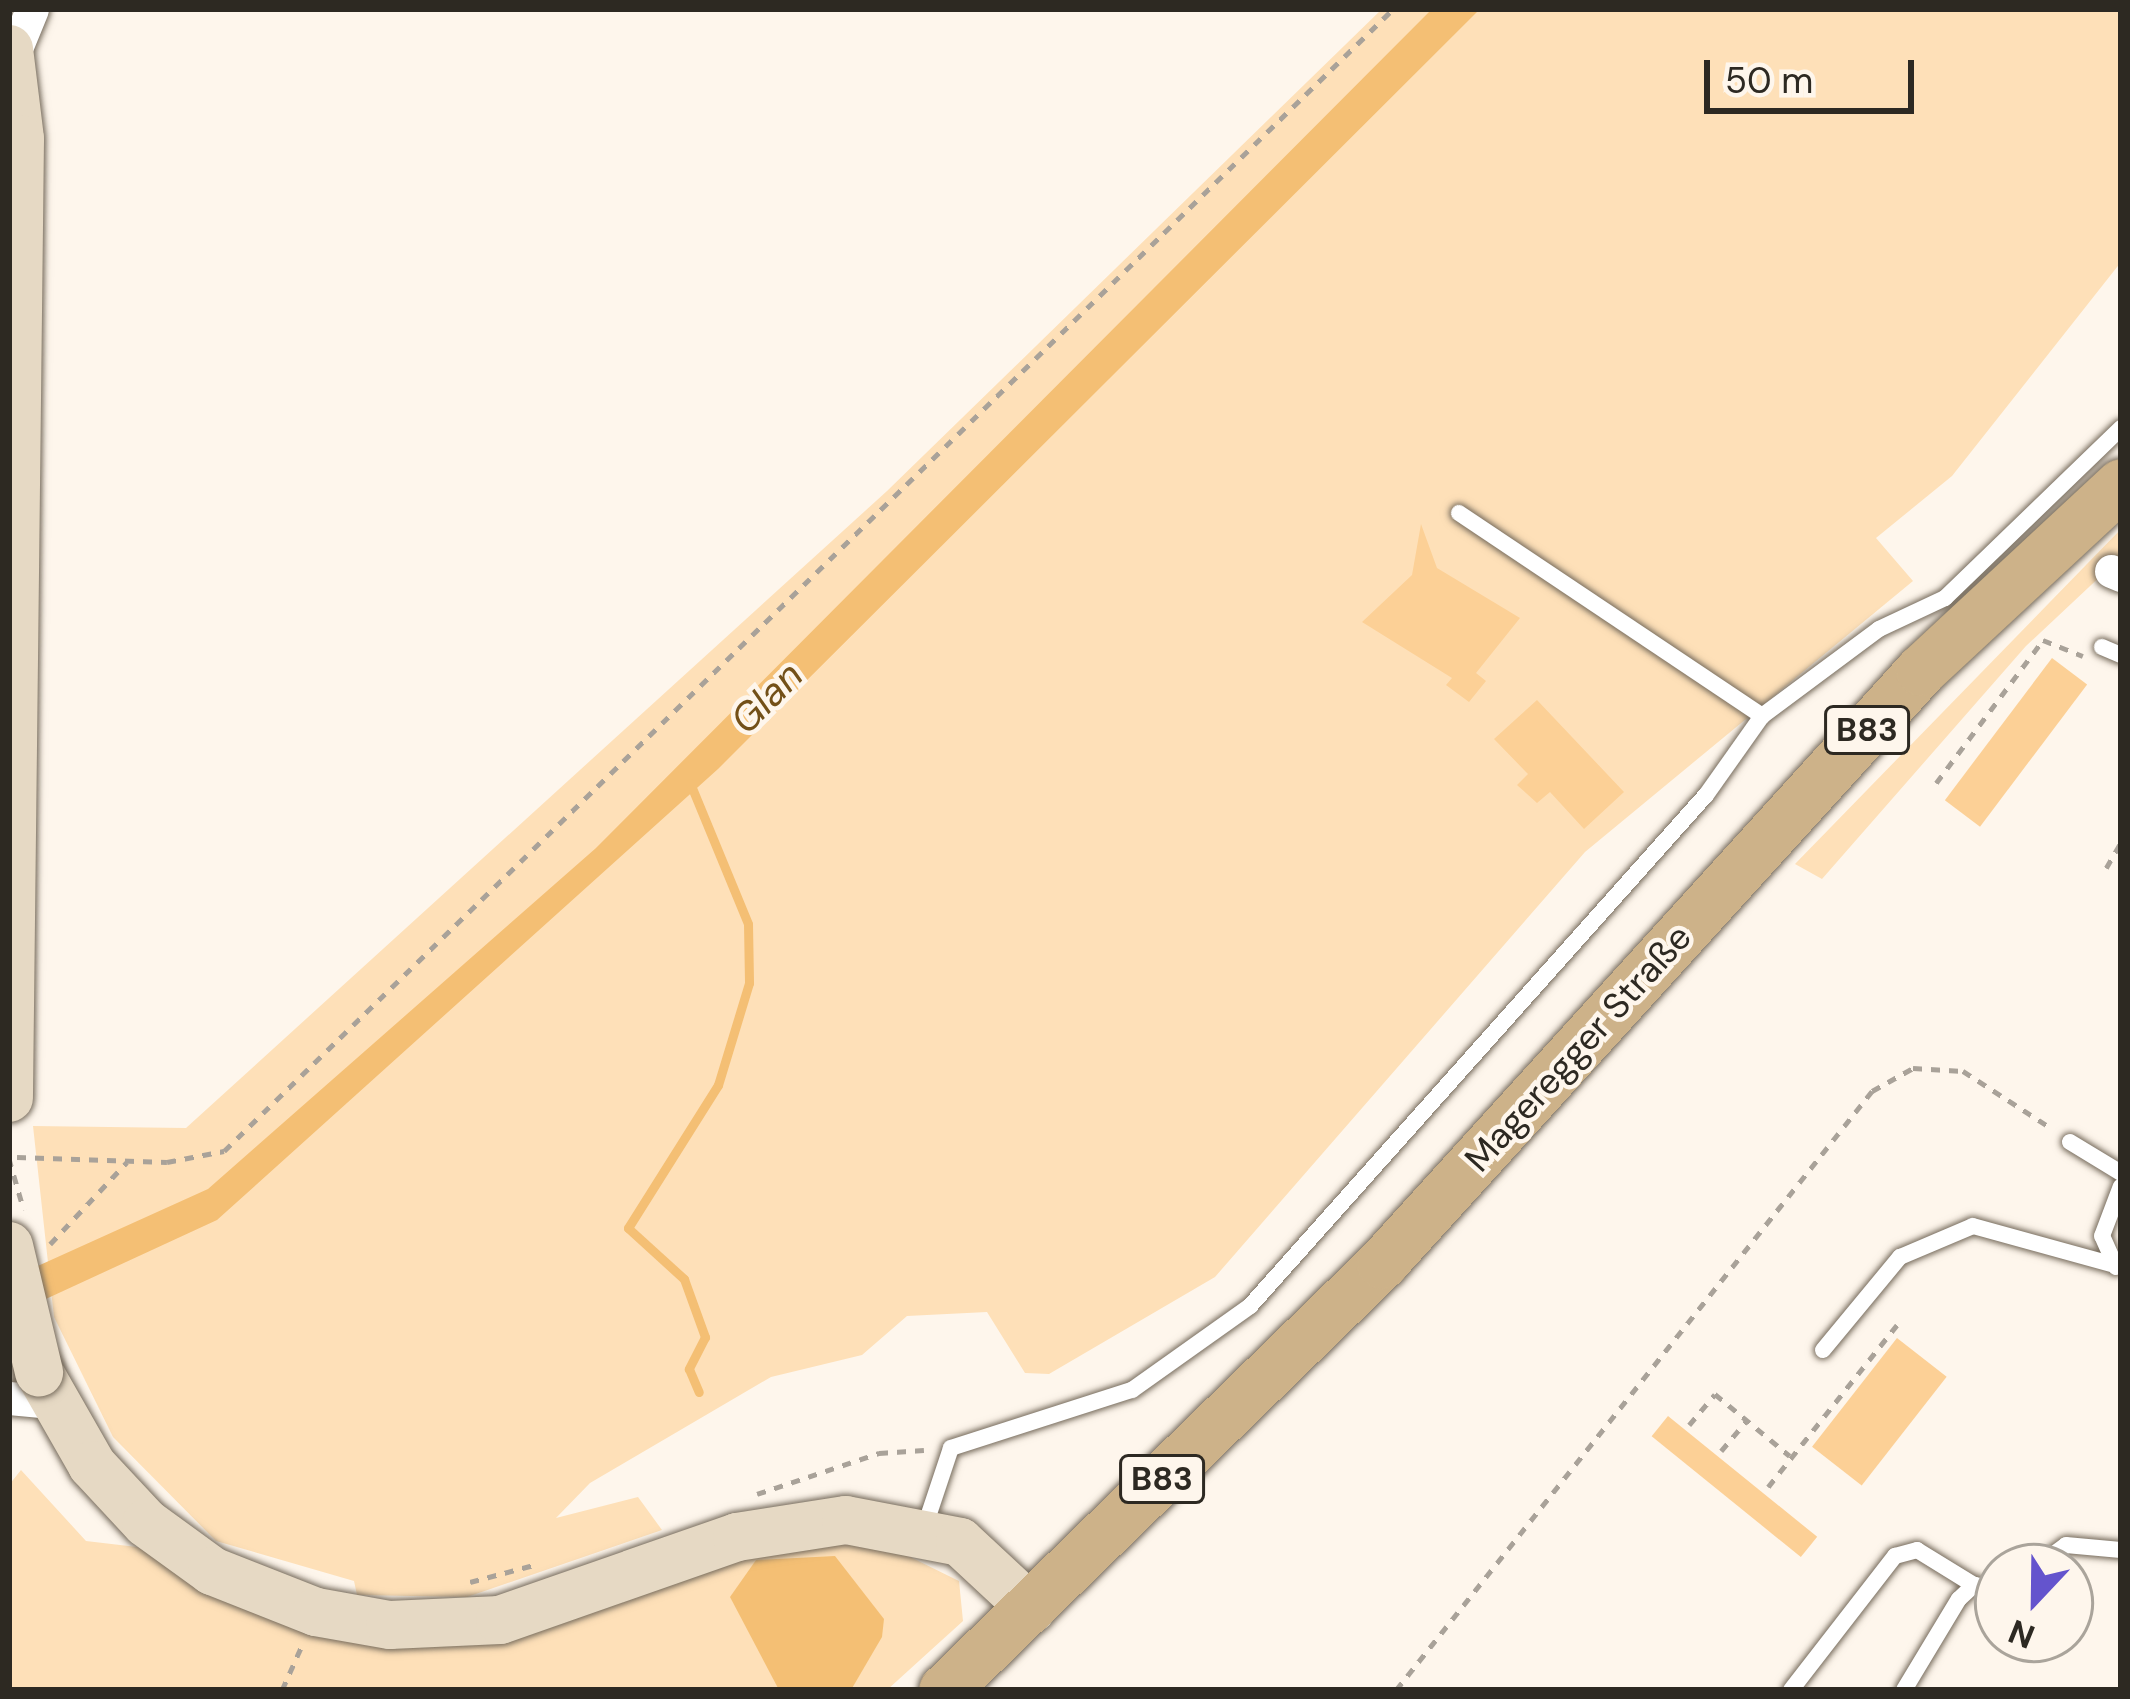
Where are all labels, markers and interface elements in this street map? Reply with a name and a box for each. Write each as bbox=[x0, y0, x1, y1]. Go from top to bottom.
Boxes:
scale bar bbox=[1710, 36, 1920, 110]
text: 50 m bbox=[1725, 57, 1813, 104]
water label: Glan bbox=[721, 652, 813, 744]
road number: B83 bbox=[1822, 703, 1912, 757]
street label: Mageregger Straße bbox=[1456, 916, 1700, 1180]
road number: B83 bbox=[1117, 1452, 1207, 1506]
north arrow bbox=[1974, 1543, 2094, 1663]
text: N bbox=[2002, 1610, 2041, 1659]

